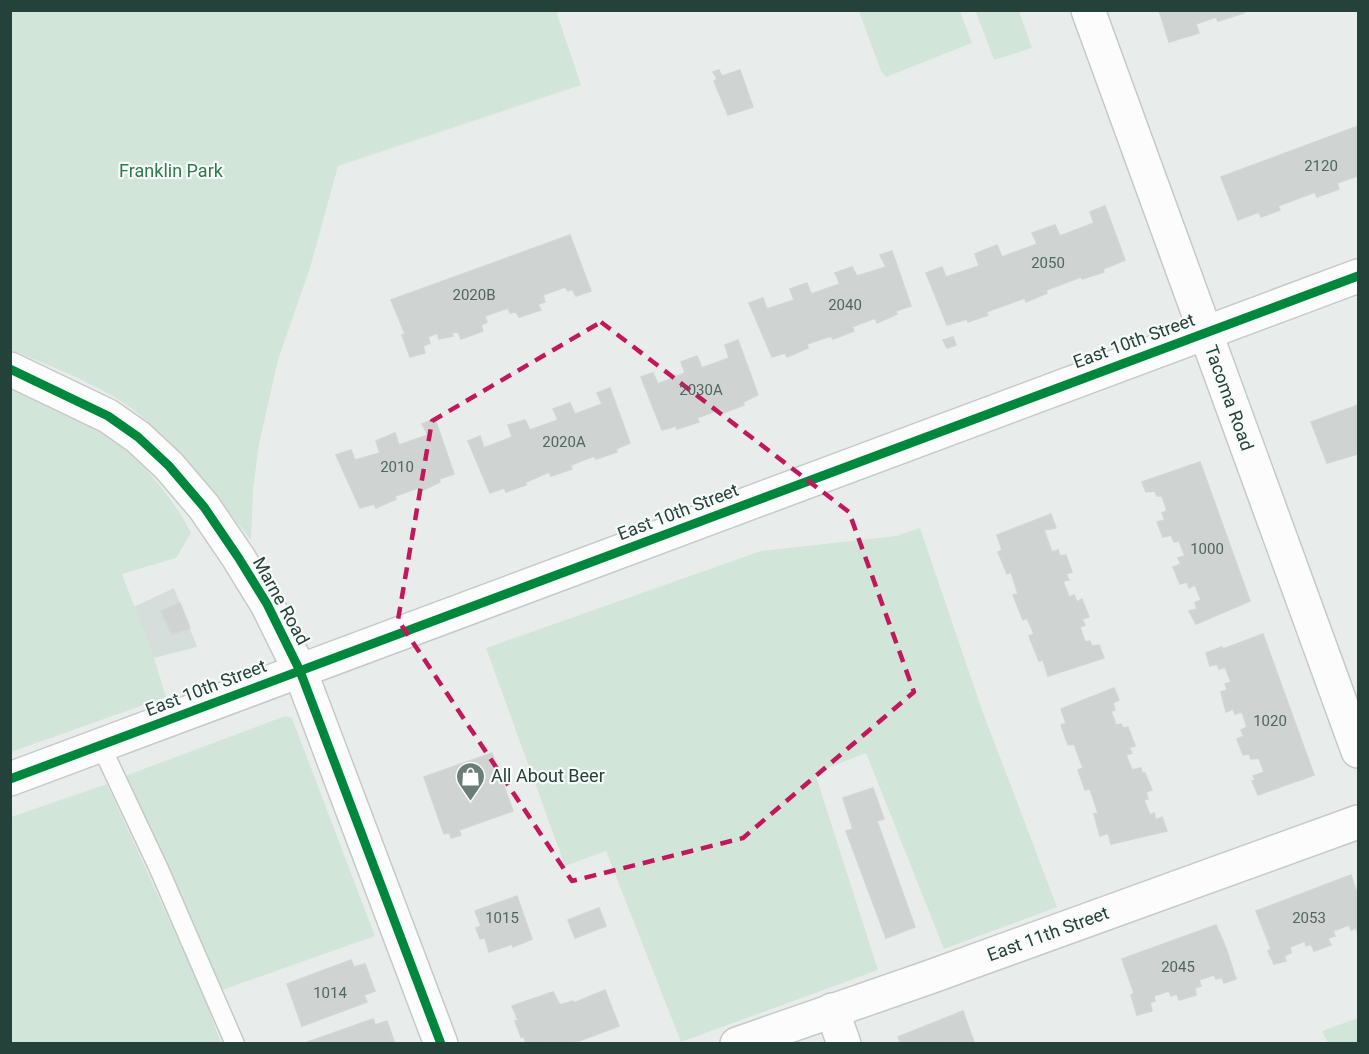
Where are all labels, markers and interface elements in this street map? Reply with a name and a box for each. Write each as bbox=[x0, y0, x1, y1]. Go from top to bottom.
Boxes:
house number: 2120 bbox=[1304, 157, 1338, 175]
park label: Franklin Park bbox=[119, 160, 224, 181]
house number: 2050 bbox=[1031, 254, 1065, 272]
house number: 2020B bbox=[452, 286, 496, 304]
house number: 2040 bbox=[828, 296, 862, 314]
street label: East 10th Street bbox=[1070, 309, 1197, 372]
street label: Tacoma Road bbox=[1201, 342, 1258, 453]
house number: 2030A bbox=[679, 381, 723, 399]
house number: 2020A bbox=[542, 433, 586, 451]
house number: 2010 bbox=[380, 458, 414, 476]
street label: East 10th Street bbox=[614, 479, 741, 544]
house number: 1000 bbox=[1190, 540, 1224, 558]
street label: Marne Road bbox=[249, 553, 314, 648]
street label: East 10th Street bbox=[142, 655, 269, 720]
house number: 1020 bbox=[1253, 712, 1287, 730]
shop icon: All About Beer bbox=[454, 760, 486, 802]
place label: All About Beer bbox=[491, 765, 605, 786]
street label: East 11th Street bbox=[984, 902, 1111, 965]
house number: 1015 bbox=[485, 909, 519, 927]
house number: 2053 bbox=[1292, 909, 1326, 927]
house number: 2045 bbox=[1161, 958, 1195, 976]
house number: 1014 bbox=[313, 984, 347, 1002]

